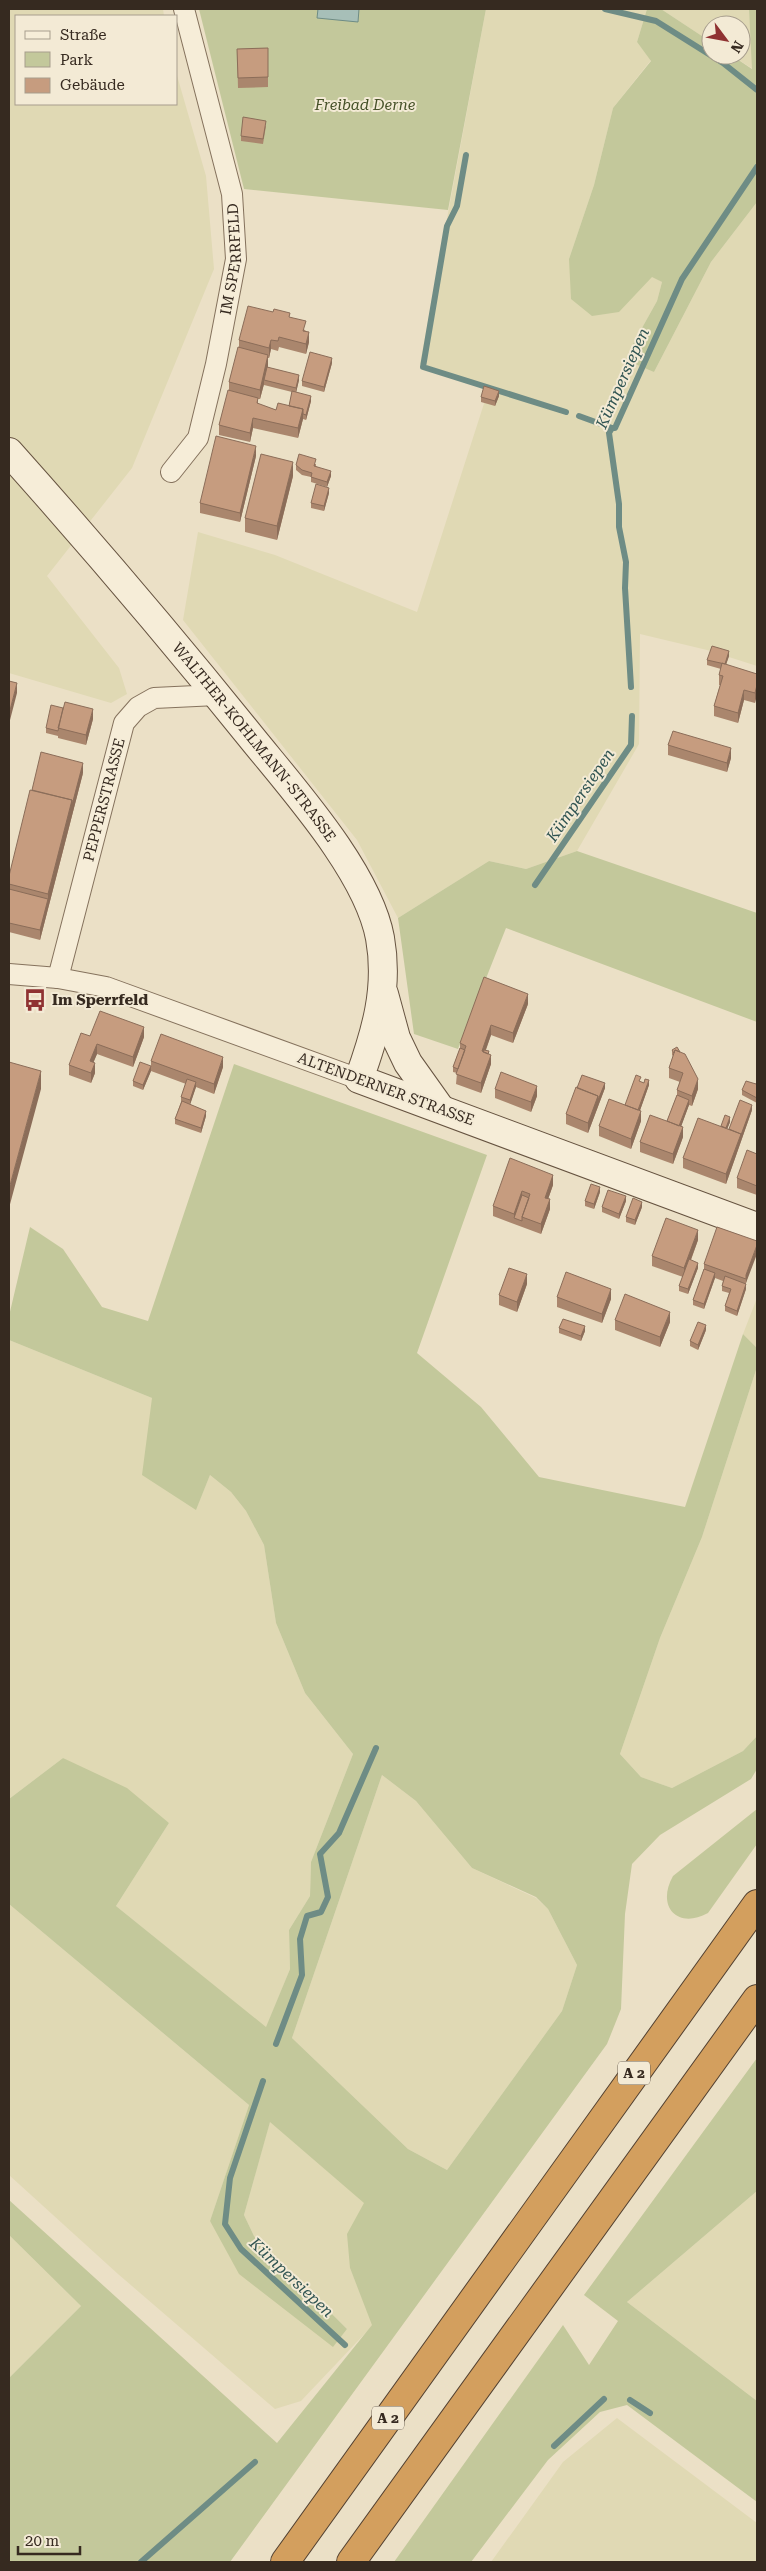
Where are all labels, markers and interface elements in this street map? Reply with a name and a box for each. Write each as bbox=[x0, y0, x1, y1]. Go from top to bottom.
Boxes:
legend bbox=[15, 15, 178, 105]
north arrow bbox=[701, 15, 751, 65]
text: Straße bbox=[60, 26, 107, 44]
text: N bbox=[727, 38, 747, 56]
text: Park bbox=[60, 51, 94, 69]
text: Gebäude bbox=[60, 76, 125, 94]
park label: Freibad Derne bbox=[314, 96, 416, 114]
street label: IM SPERRFELD bbox=[217, 203, 245, 316]
water label: Kümpersiepen bbox=[591, 325, 653, 432]
street label: WALTHER-KOHLMANN-STRASSE bbox=[169, 639, 340, 845]
street label: PEPPERSTRASSE bbox=[79, 736, 129, 864]
water label: Kümpersiepen bbox=[542, 745, 619, 846]
bus stop icon: Im Sperrfeld bbox=[22, 987, 48, 1013]
place label: Im Sperrfeld bbox=[52, 991, 148, 1009]
street label: ALTENDERNER STRASSE bbox=[295, 1049, 477, 1129]
road number: A 2 bbox=[618, 2062, 650, 2084]
water label: Kümpersiepen bbox=[245, 2233, 338, 2321]
road number: A 2 bbox=[372, 2406, 404, 2430]
scale bar bbox=[18, 2524, 80, 2556]
text: 20 m bbox=[25, 2532, 60, 2550]

